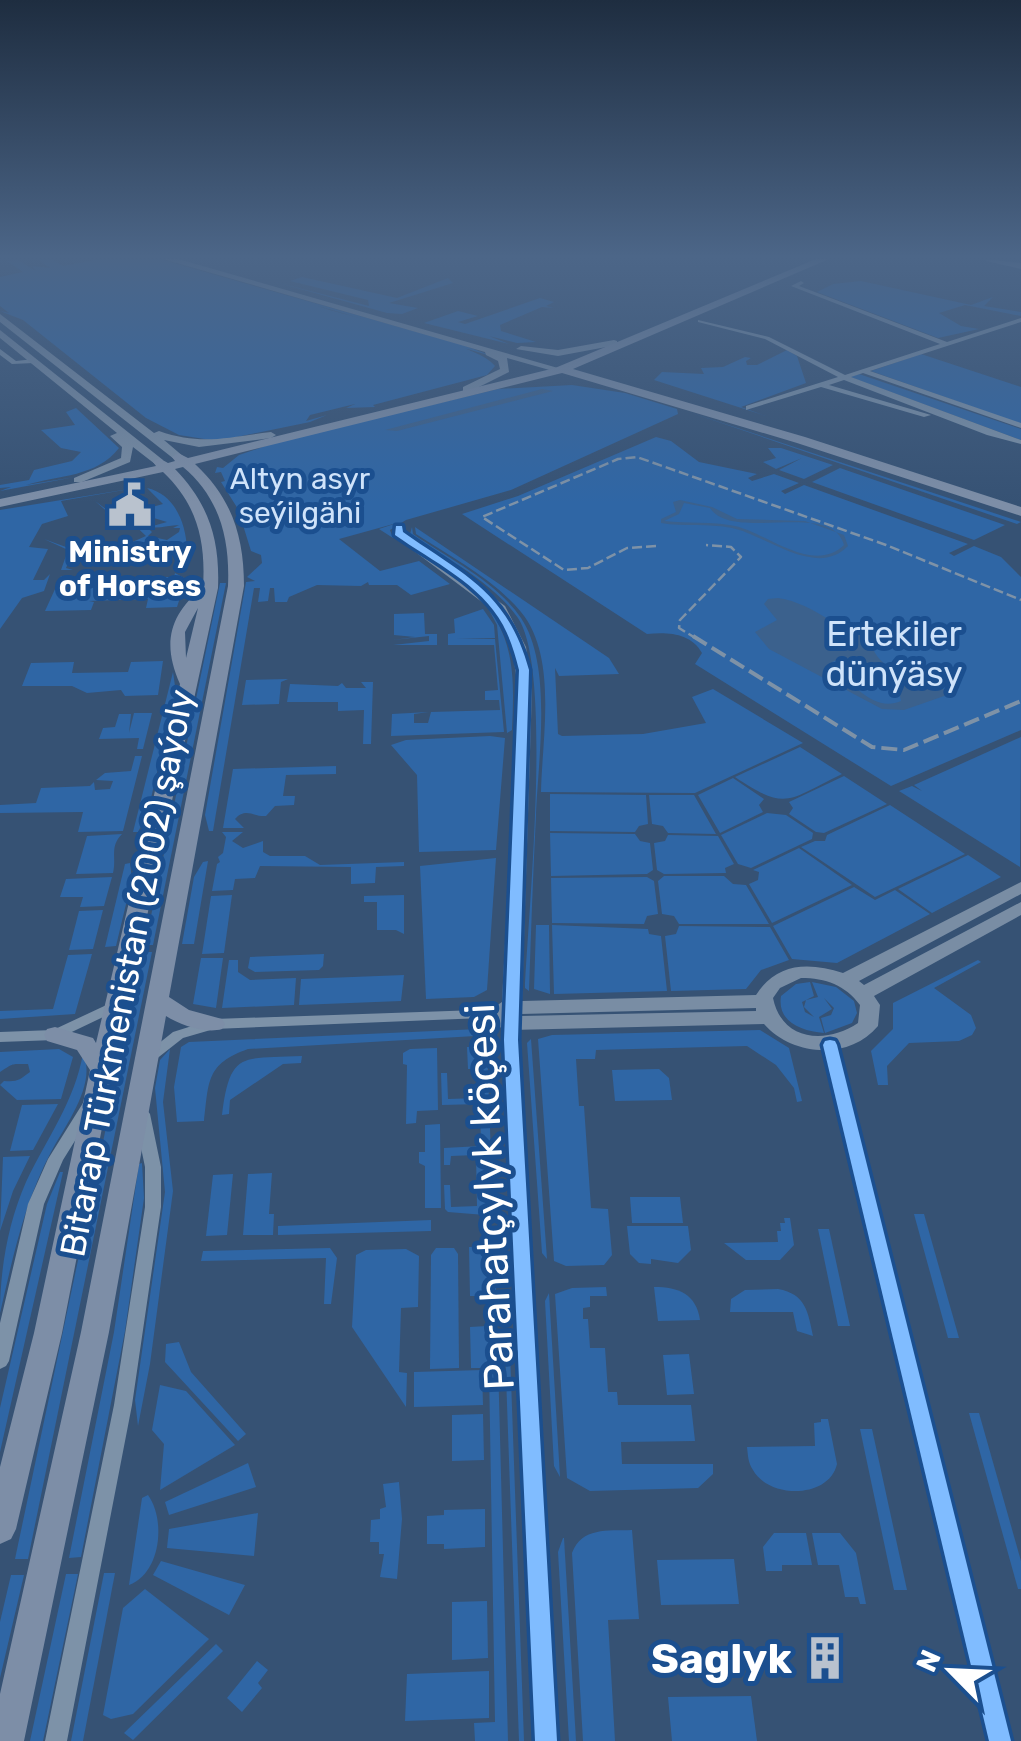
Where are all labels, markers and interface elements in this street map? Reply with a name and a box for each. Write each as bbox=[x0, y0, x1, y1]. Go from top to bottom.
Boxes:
park label: Altyn asyr seýilgähi bbox=[230, 461, 371, 531]
public building icon: Ministry of Horses bbox=[106, 481, 154, 529]
place label: Ministry of Horses bbox=[59, 534, 201, 604]
park label: Ertekiler dünýäsy bbox=[825, 613, 963, 695]
street label: Bitarap Türkmenistan (2002) şaýoly bbox=[51, 686, 203, 1260]
street label: Parahatçylyk köçesi bbox=[455, 1002, 525, 1392]
north arrow bbox=[901, 1621, 1001, 1721]
place label: Saglyk bbox=[651, 1634, 792, 1684]
building icon: Saglyk bbox=[801, 1634, 849, 1682]
text: N bbox=[909, 1645, 948, 1677]

